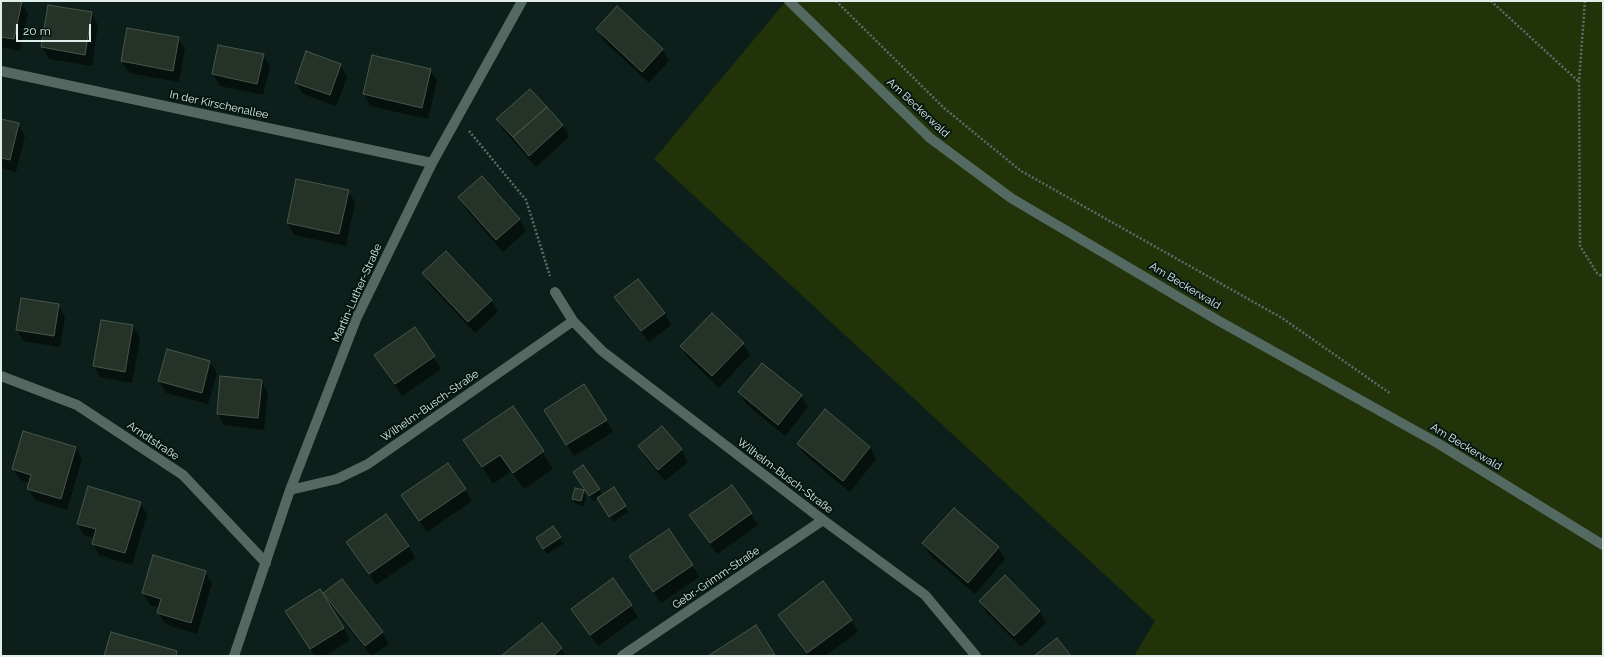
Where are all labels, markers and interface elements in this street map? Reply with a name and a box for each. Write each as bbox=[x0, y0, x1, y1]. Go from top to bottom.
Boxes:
scale bar bbox=[18, 16, 93, 42]
text: 20 m bbox=[23, 24, 51, 38]
street label: Am Beckerwald bbox=[884, 76, 952, 140]
street label: In der Kirschenallee bbox=[168, 88, 270, 122]
street label: Martin-Luther-Straße bbox=[329, 242, 385, 344]
street label: Am Beckerwald bbox=[1147, 260, 1223, 312]
street label: Wilhelm-Busch-Straße bbox=[379, 367, 481, 445]
street label: Arndtstraße bbox=[125, 419, 181, 463]
street label: Am Beckerwald bbox=[1428, 421, 1504, 473]
street label: Wilhelm-Busch-Straße bbox=[735, 436, 835, 516]
street label: Gebr.-Grimm-Straße bbox=[670, 544, 762, 612]

